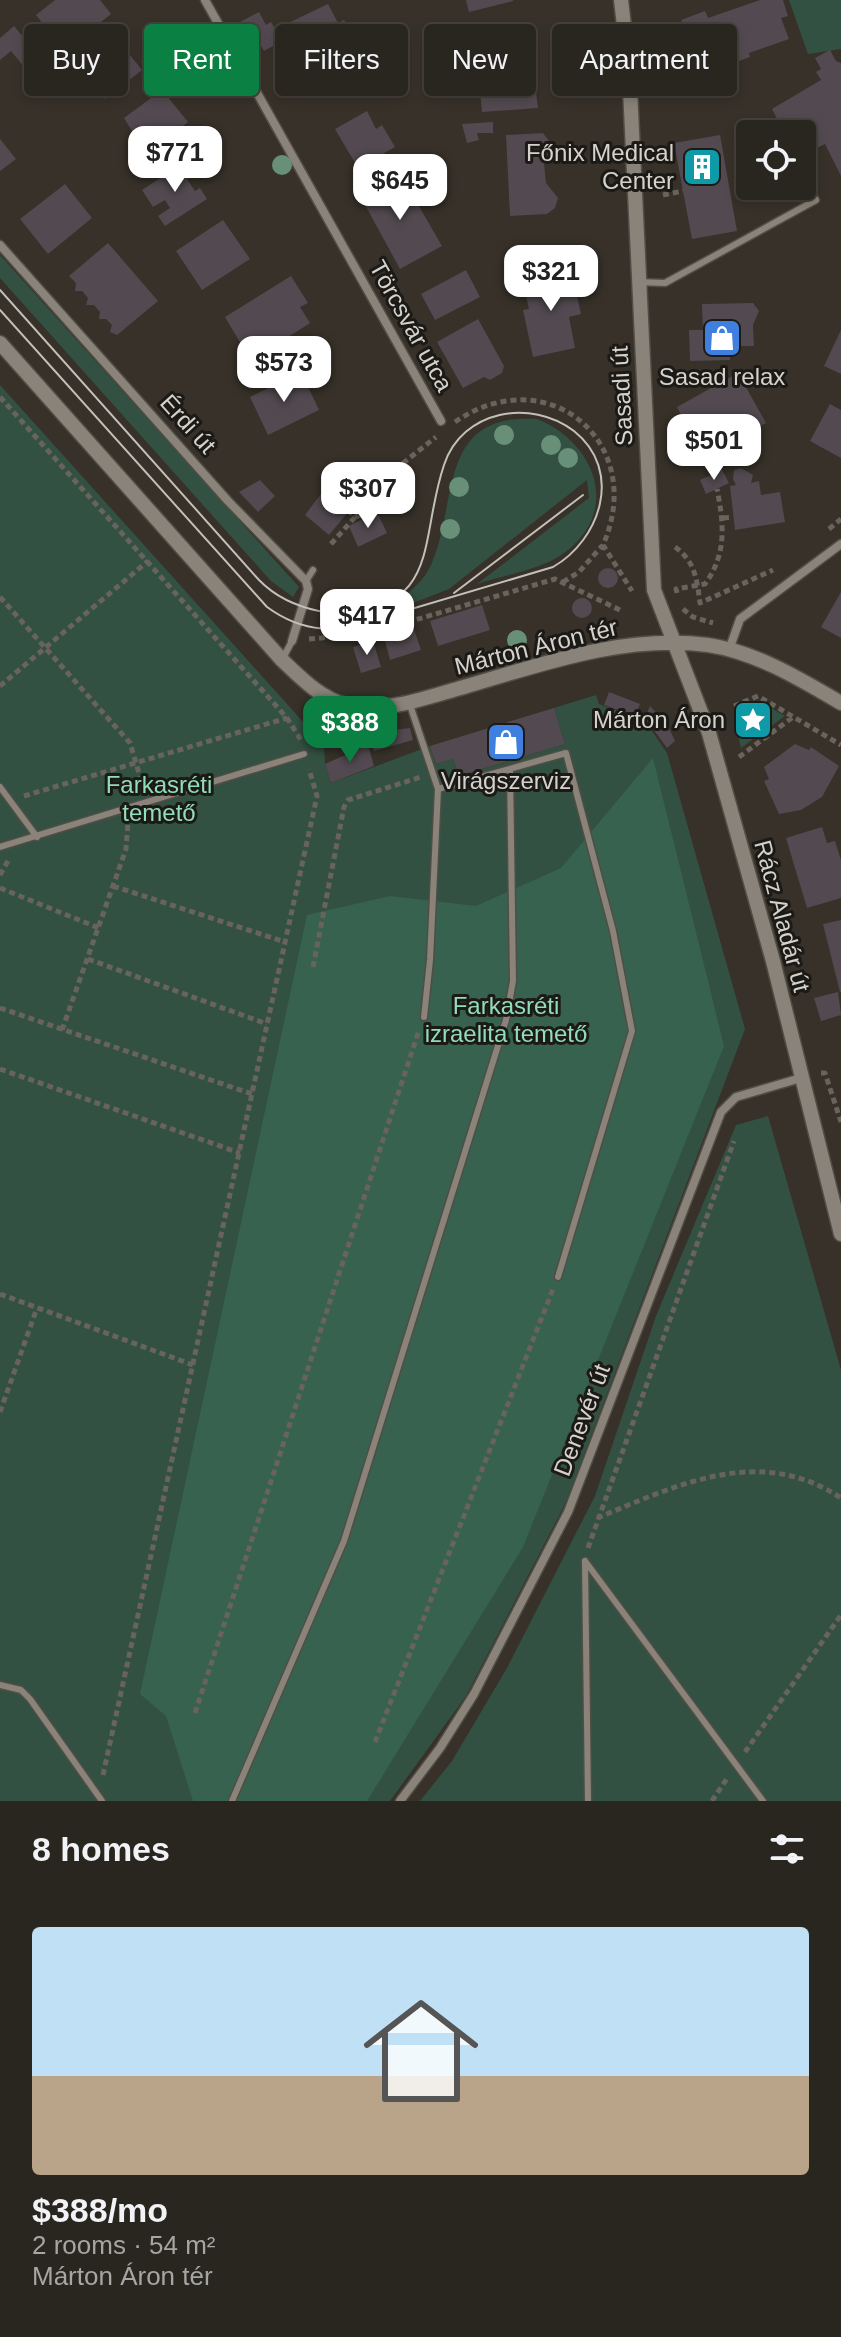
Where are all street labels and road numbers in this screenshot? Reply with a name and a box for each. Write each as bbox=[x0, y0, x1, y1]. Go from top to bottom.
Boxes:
street label: Törcsvár utca bbox=[364, 256, 459, 396]
street label: Sasadi út bbox=[605, 345, 638, 447]
street label: Érdi út bbox=[155, 389, 222, 459]
street label: Márton Áron tér bbox=[452, 613, 620, 680]
street label: Rácz Aladár út bbox=[749, 837, 816, 995]
street label: Denevér út bbox=[548, 1360, 615, 1479]

